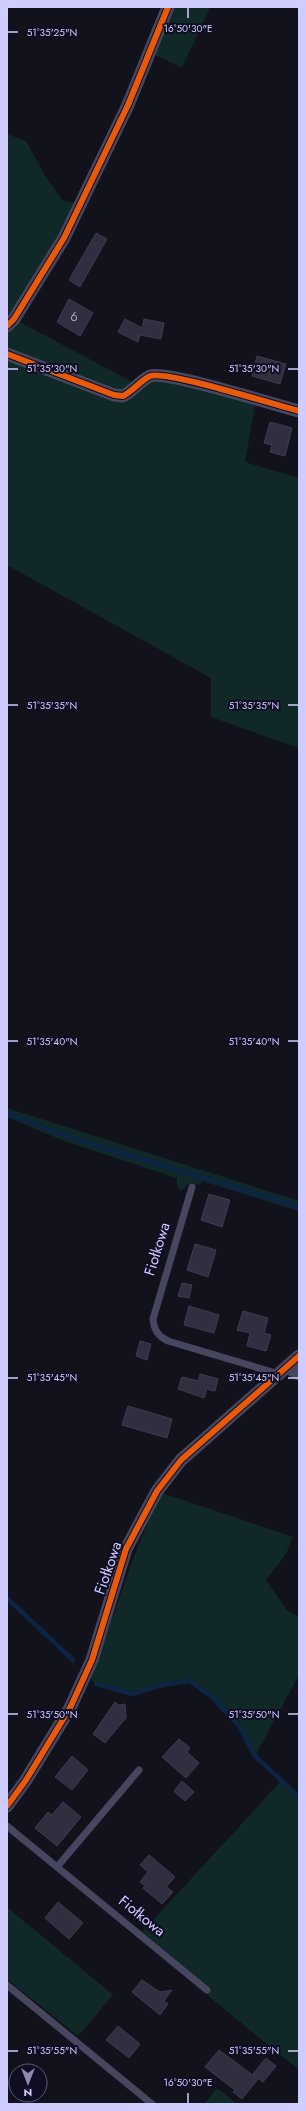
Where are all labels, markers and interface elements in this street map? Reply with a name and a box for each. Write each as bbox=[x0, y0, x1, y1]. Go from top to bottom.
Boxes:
text: 16°50'30"E bbox=[163, 21, 213, 36]
text: 51°35'25"N bbox=[27, 25, 77, 40]
house number: 6 bbox=[70, 307, 78, 326]
text: 51°35'30"N bbox=[27, 361, 77, 376]
text: 51°35'30"N bbox=[229, 361, 279, 376]
text: 51°35'35"N bbox=[27, 698, 77, 713]
text: 51°35'35"N bbox=[229, 698, 279, 713]
text: 51°35'40"N bbox=[26, 1034, 78, 1049]
text: 51°35'40"N bbox=[228, 1034, 280, 1049]
street label: Fiołkowa bbox=[138, 1220, 176, 1278]
text: 51°35'45"N bbox=[27, 1370, 77, 1385]
text: 51°35'45"N bbox=[229, 1370, 279, 1385]
street label: Fiołkowa bbox=[89, 1539, 127, 1597]
text: 51°35'50"N bbox=[27, 1707, 77, 1722]
text: 51°35'50"N bbox=[229, 1707, 279, 1722]
street label: Fiołkowa bbox=[114, 1890, 170, 1942]
text: 51°35'55"N bbox=[27, 2043, 77, 2058]
text: 51°35'55"N bbox=[229, 2043, 279, 2058]
north arrow bbox=[8, 2063, 48, 2103]
text: 16°50'30"E bbox=[163, 2075, 213, 2090]
text: N bbox=[24, 2085, 32, 2101]

